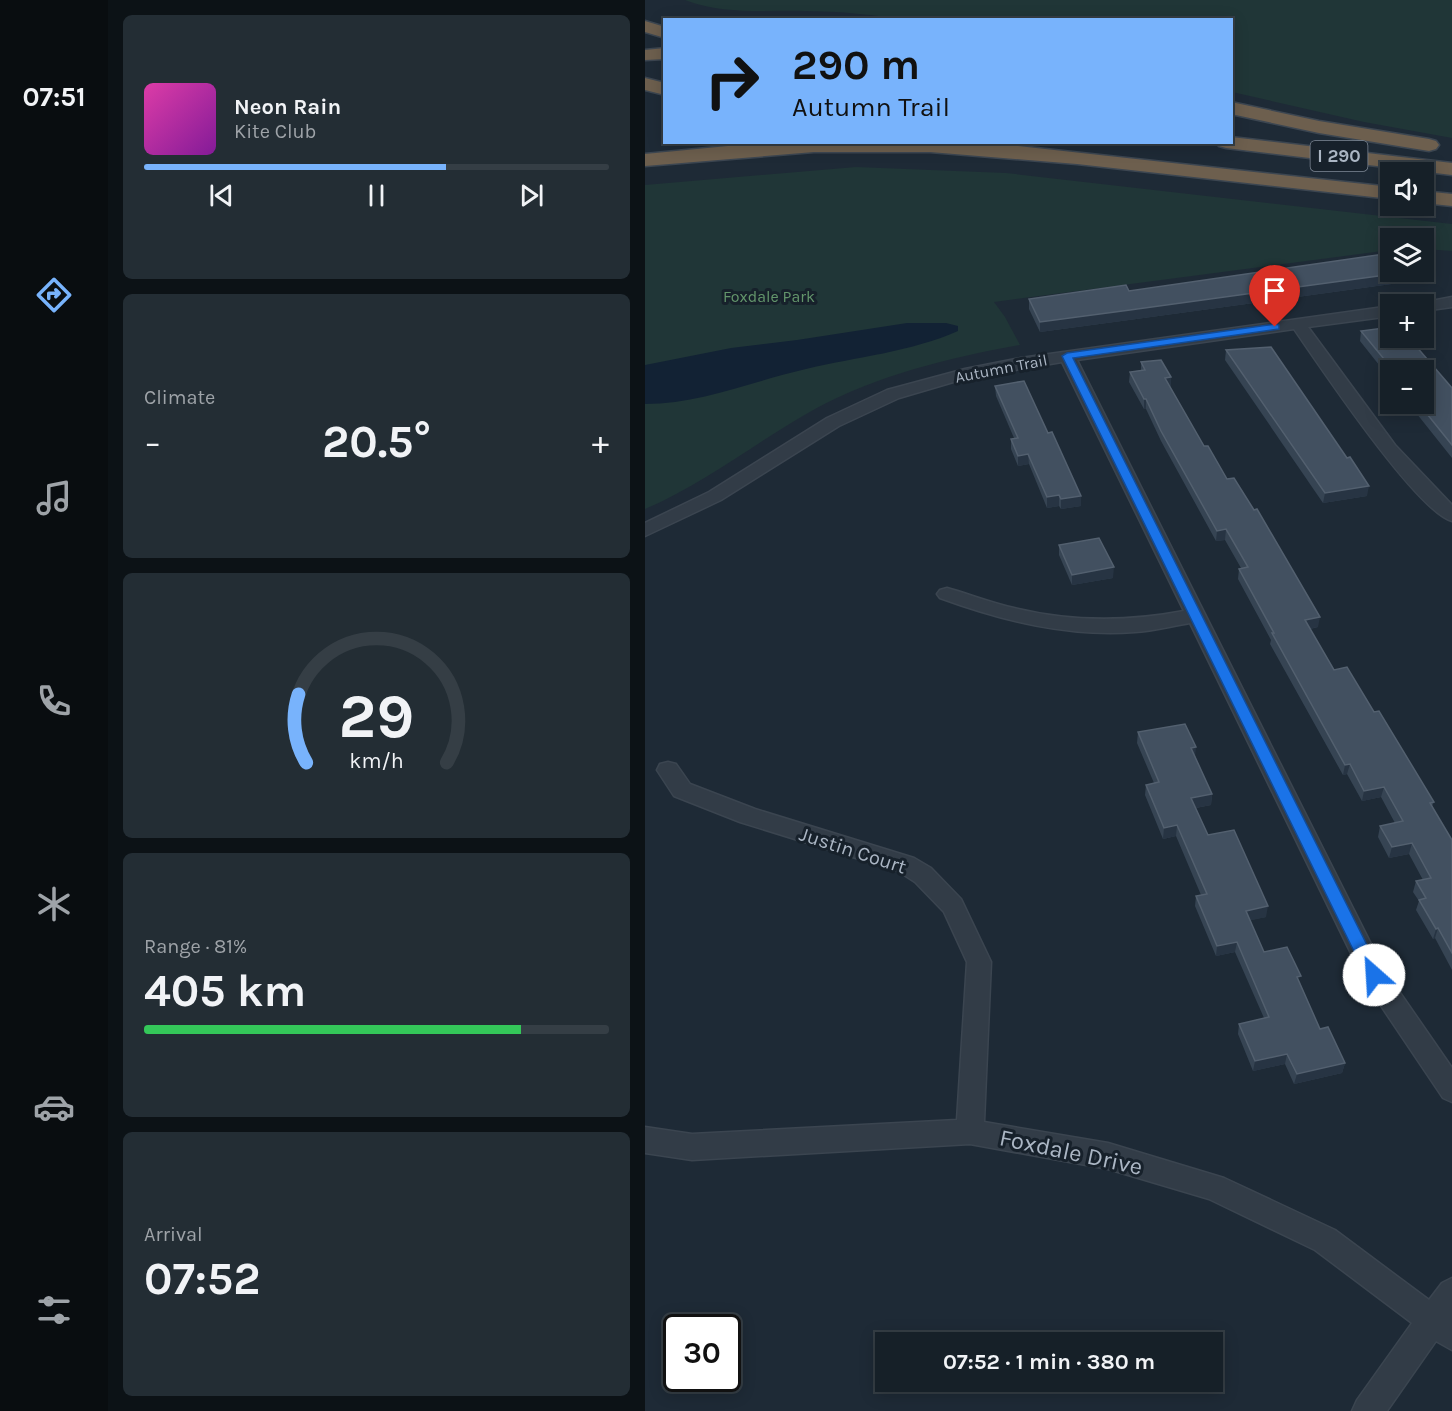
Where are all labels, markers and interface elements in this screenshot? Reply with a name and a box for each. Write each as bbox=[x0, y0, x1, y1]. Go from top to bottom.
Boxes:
text: 290 m bbox=[792, 40, 920, 90]
icon: right bbox=[693, 42, 771, 120]
text: 07:51 bbox=[22, 81, 86, 113]
text: Autumn Trail bbox=[792, 91, 950, 123]
text: Neon Rain bbox=[234, 94, 341, 120]
text: Kite Club bbox=[234, 120, 316, 143]
road number: I 290 bbox=[1311, 141, 1367, 171]
map controls bbox=[1380, 162, 1434, 414]
button: sound bbox=[1380, 162, 1434, 216]
icon: previous bbox=[205, 179, 238, 212]
icon: pause bbox=[360, 179, 393, 212]
icon: next bbox=[515, 179, 548, 212]
button: layers bbox=[1380, 228, 1434, 282]
pin bbox=[1249, 265, 1300, 327]
icon: directions bbox=[33, 274, 75, 316]
icon: arrive bbox=[1258, 274, 1291, 307]
park label: Foxdale Park bbox=[723, 287, 815, 306]
button: + bbox=[1380, 294, 1434, 348]
street label: Autumn Trail bbox=[953, 350, 1049, 387]
button: − bbox=[1380, 360, 1434, 414]
text: Climate bbox=[144, 386, 215, 409]
text: 20.5° bbox=[322, 416, 431, 468]
text: − bbox=[144, 423, 161, 461]
text: + bbox=[592, 423, 609, 461]
icon: music bbox=[33, 477, 75, 519]
icon: phone bbox=[33, 680, 75, 722]
text: 29 bbox=[339, 680, 414, 753]
text: km/h bbox=[349, 748, 404, 773]
street label: Justin Court bbox=[796, 822, 910, 879]
icon: climate bbox=[33, 883, 75, 925]
text: Range · 81% bbox=[144, 935, 247, 958]
position arrow bbox=[1342, 943, 1406, 1007]
text: 405 km bbox=[144, 965, 306, 1017]
icon: car bbox=[33, 1086, 75, 1128]
street label: Foxdale Drive bbox=[997, 1123, 1145, 1181]
text: Arrival bbox=[144, 1223, 203, 1246]
text: 07:52 bbox=[144, 1253, 260, 1305]
icon: filters bbox=[33, 1289, 75, 1331]
speed limit sign: 30 bbox=[663, 1314, 741, 1392]
text: 07:52 · 1 min · 380 m bbox=[943, 1349, 1155, 1375]

